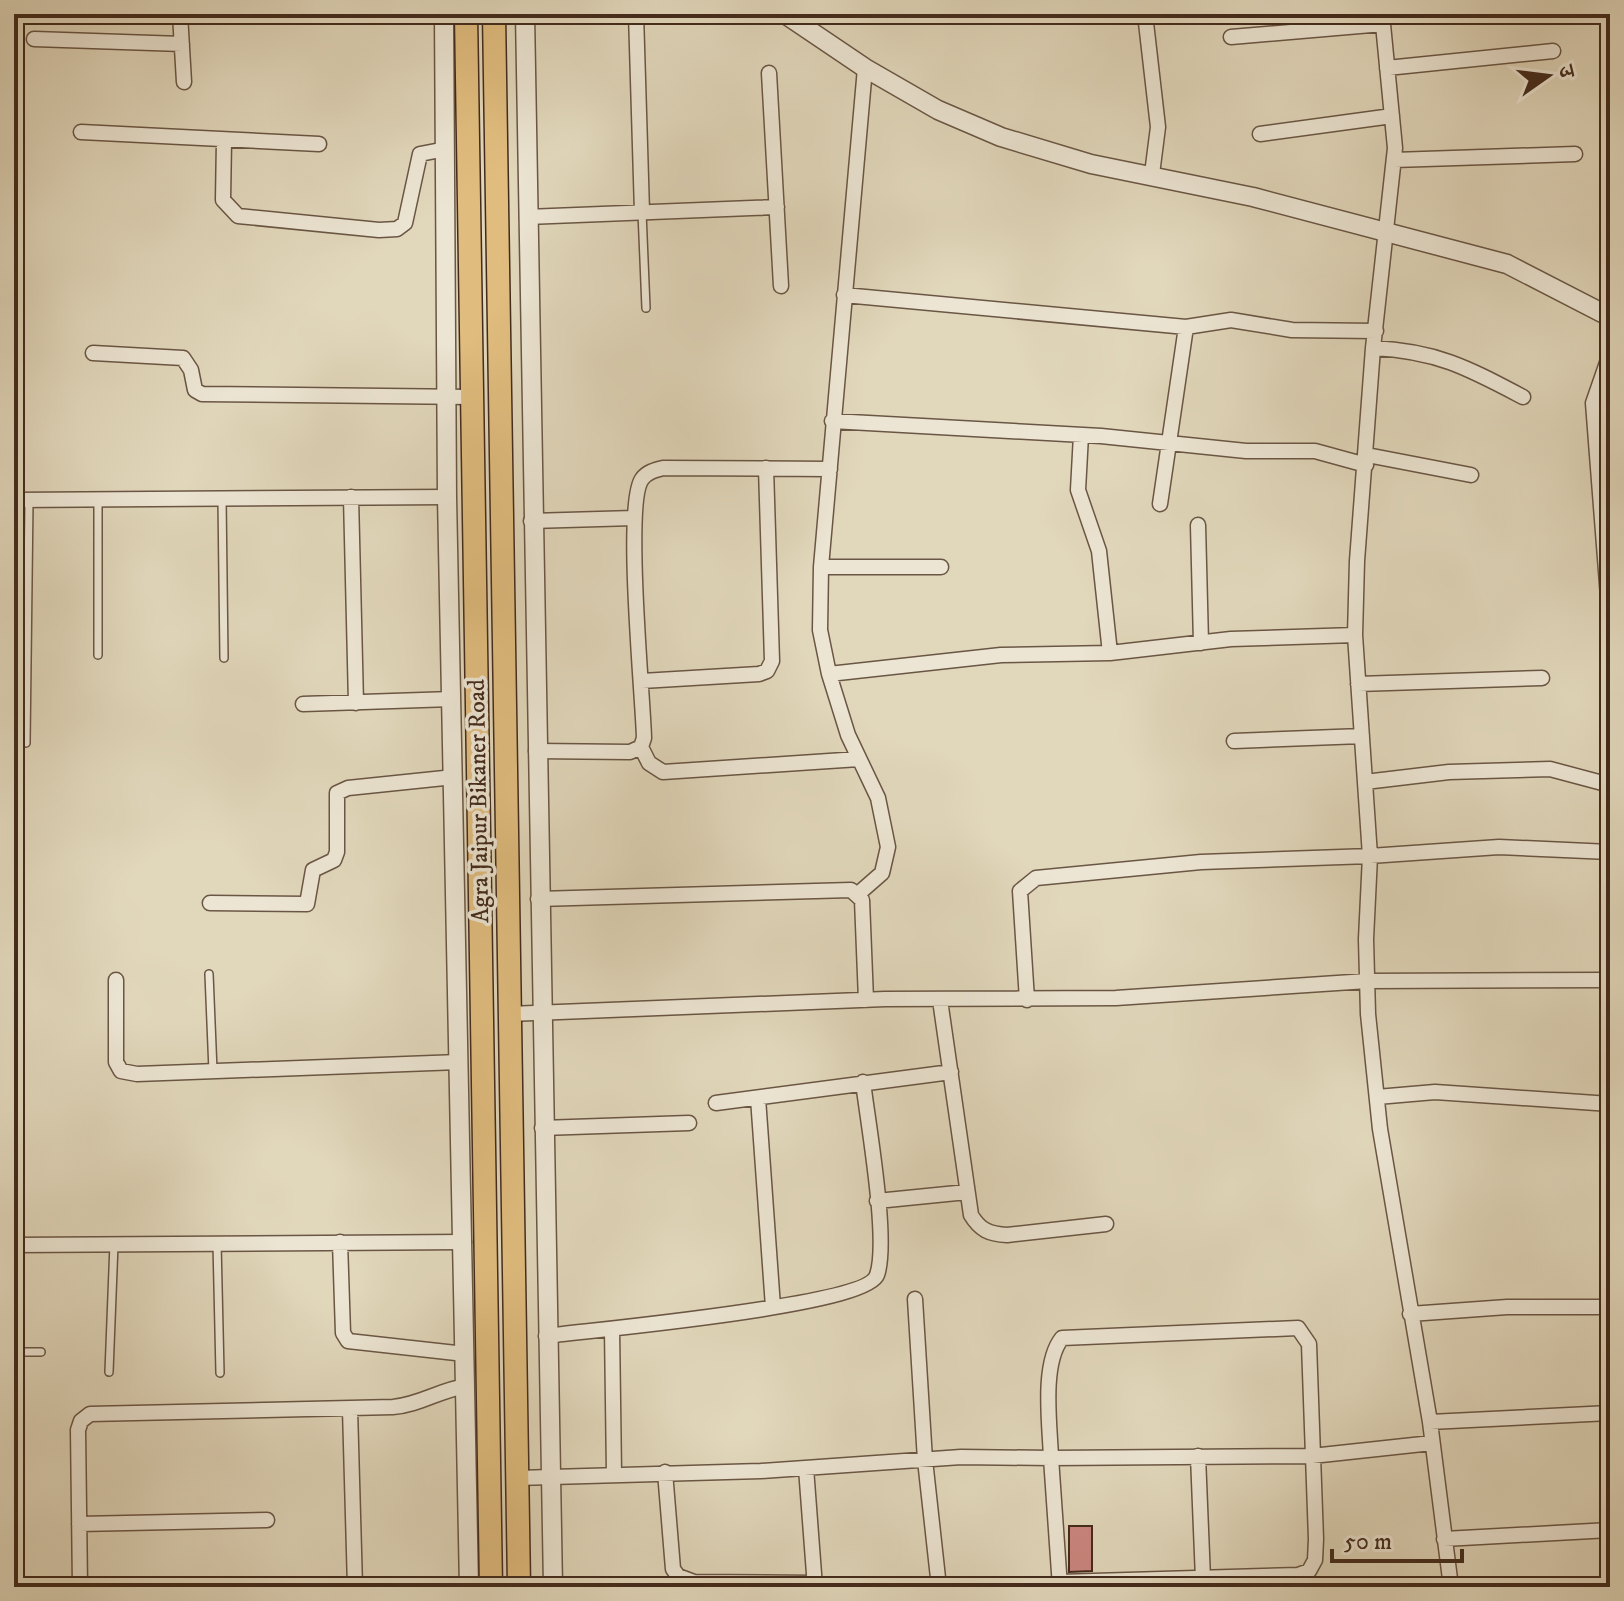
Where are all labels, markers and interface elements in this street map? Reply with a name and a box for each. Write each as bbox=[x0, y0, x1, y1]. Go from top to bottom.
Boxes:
north arrow bbox=[1508, 36, 1588, 116]
text: उ bbox=[1551, 61, 1581, 82]
street label: Agra Jaipur Bikaner Road bbox=[462, 679, 496, 923]
scale bar bbox=[1332, 1513, 1462, 1563]
text: 50 m bbox=[1344, 1527, 1392, 1557]

